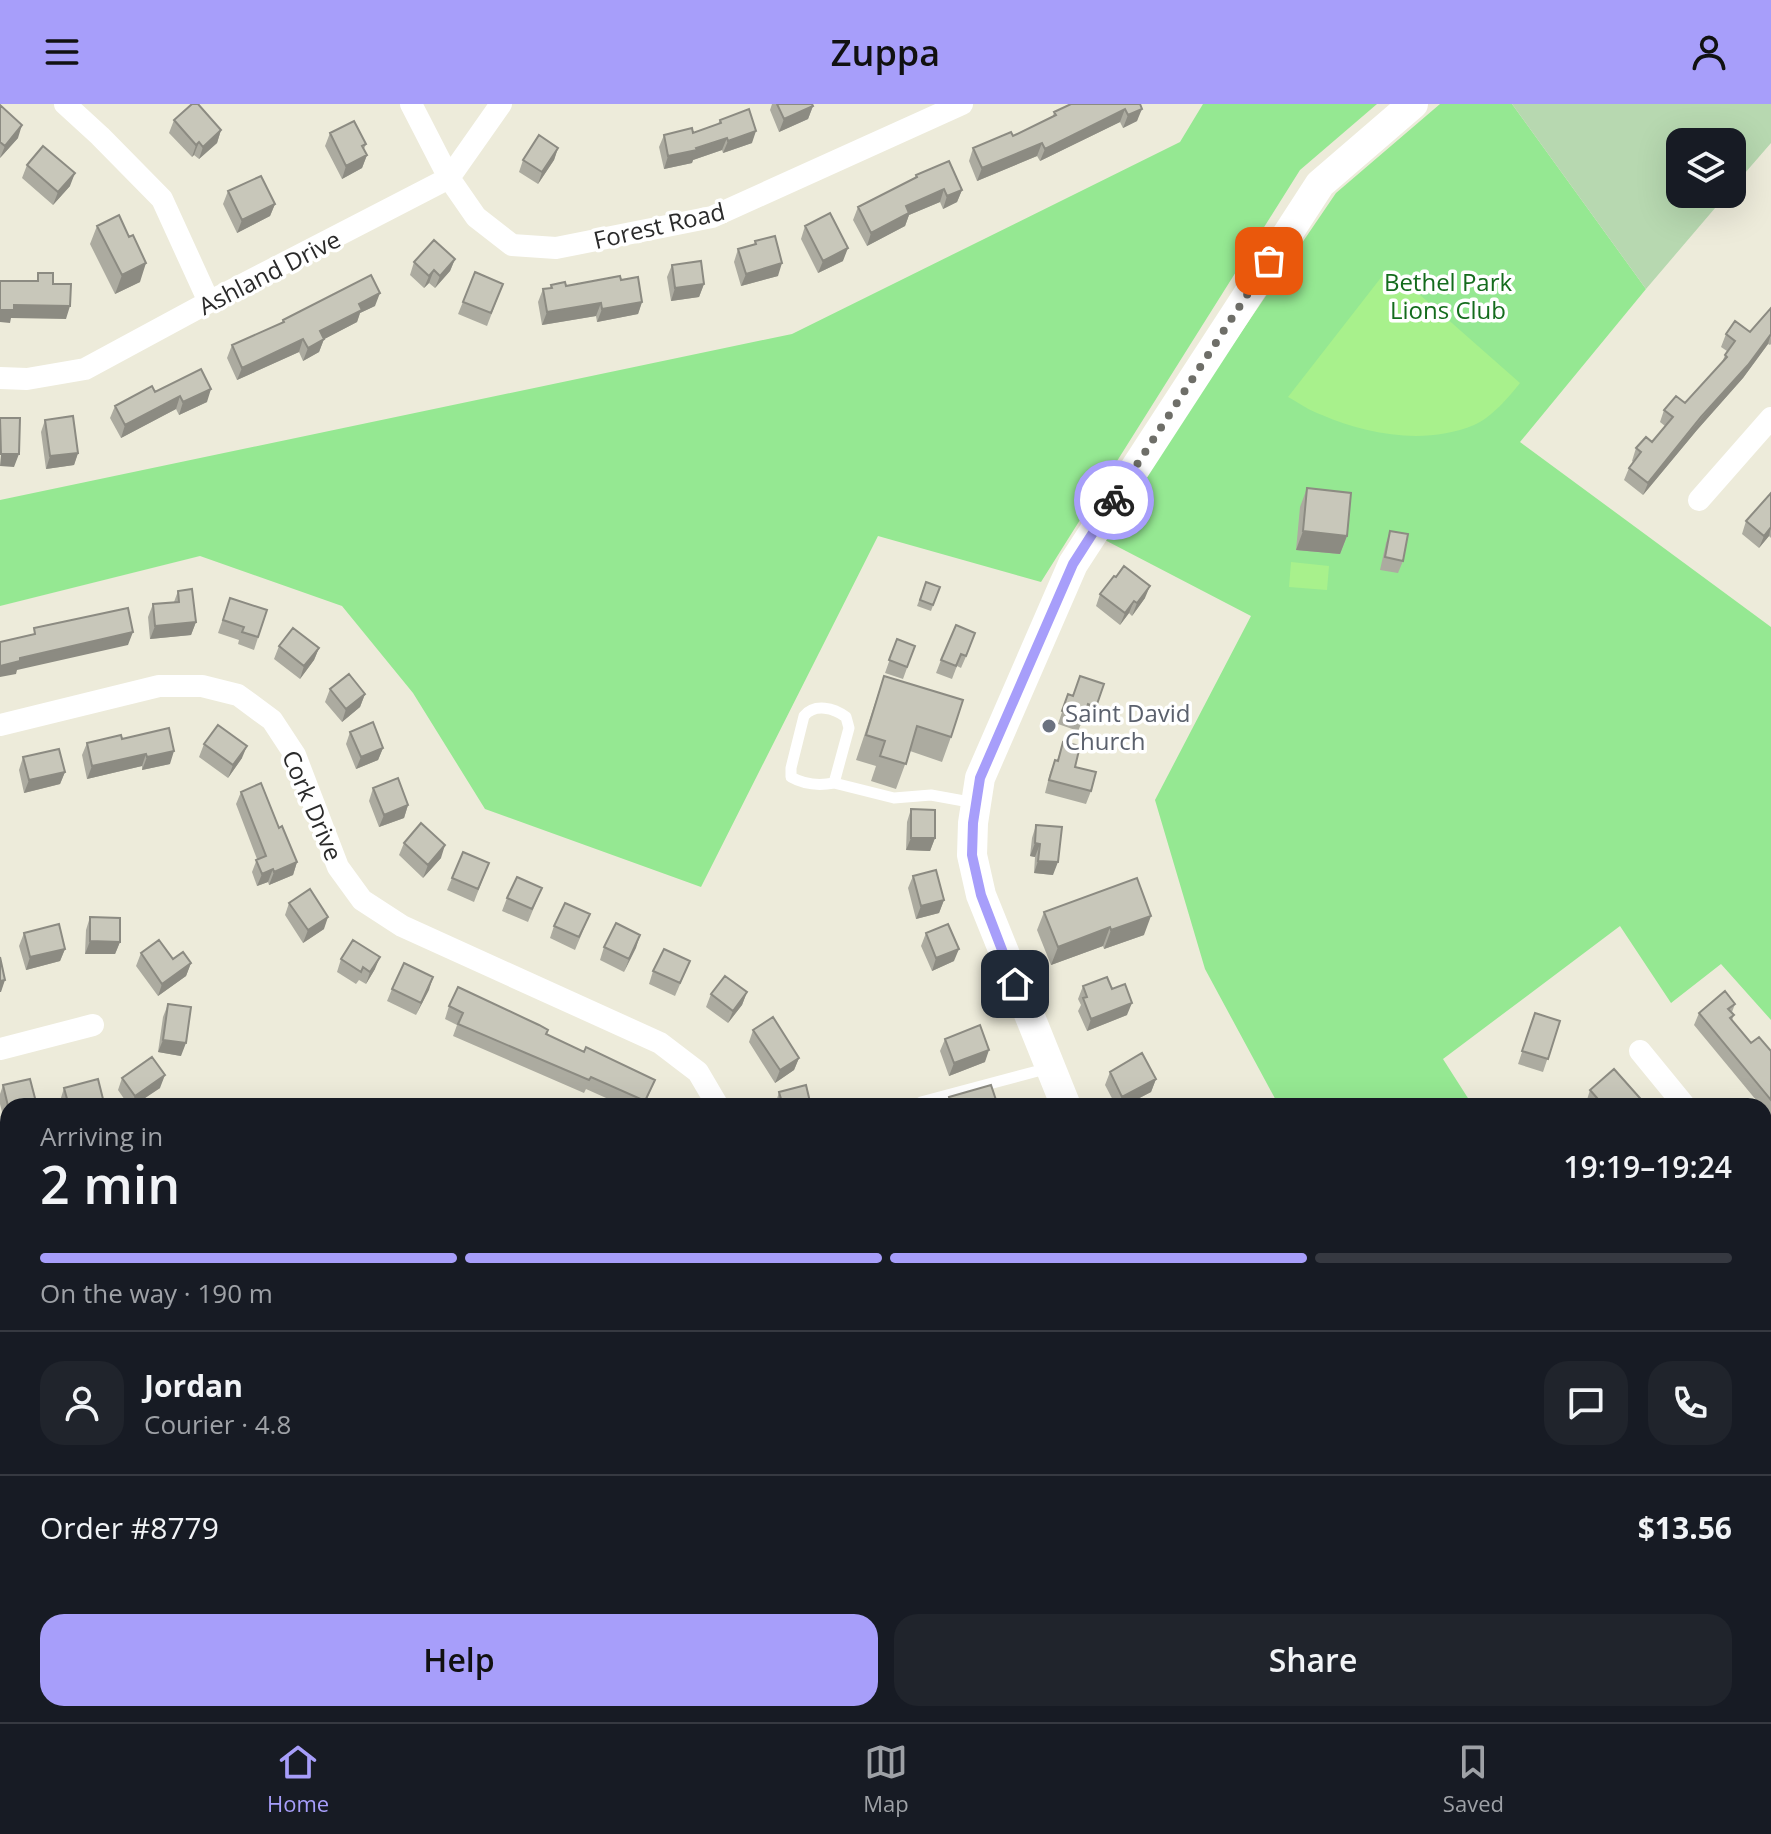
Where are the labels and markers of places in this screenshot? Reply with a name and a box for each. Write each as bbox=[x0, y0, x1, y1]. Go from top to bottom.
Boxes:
pin bbox=[1235, 227, 1303, 295]
place label: Saint David Church bbox=[1065, 696, 1191, 757]
marker: Saint David Church bbox=[1040, 717, 1058, 735]
pin bbox=[981, 950, 1049, 1018]

